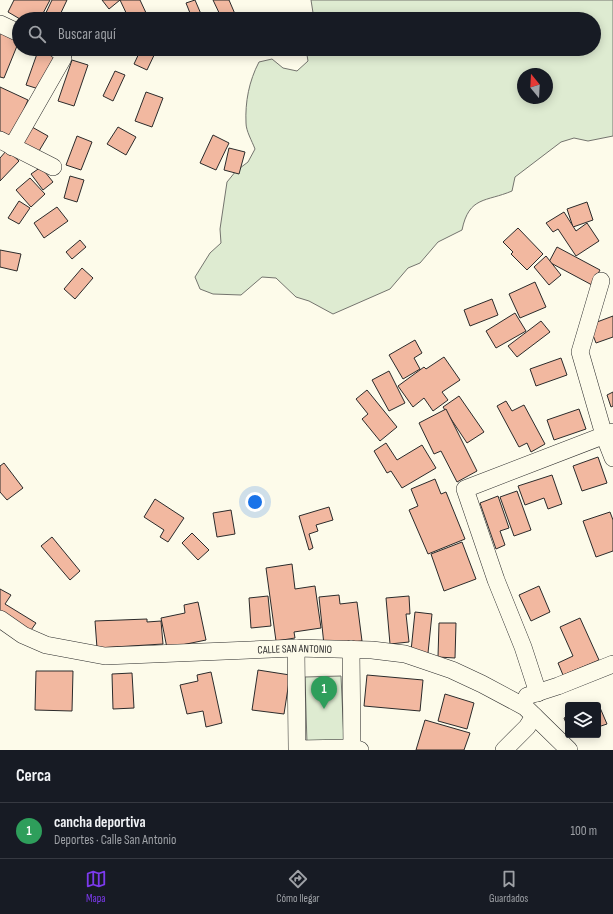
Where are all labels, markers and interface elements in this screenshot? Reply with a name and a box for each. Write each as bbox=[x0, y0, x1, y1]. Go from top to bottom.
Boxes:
search box bbox=[12, 12, 601, 56]
icon: search bbox=[26, 23, 48, 45]
text: Buscar aquí bbox=[58, 25, 116, 44]
north arrow bbox=[517, 68, 553, 104]
your location bbox=[245, 492, 265, 512]
street label: CALLE SAN ANTONIO bbox=[257, 641, 332, 656]
pin: 1 bbox=[311, 676, 337, 709]
map controls bbox=[565, 702, 601, 738]
button: layers bbox=[565, 702, 601, 738]
text: Cerca bbox=[16, 766, 51, 786]
text: cancha deportiva bbox=[54, 813, 146, 832]
text: 1 bbox=[26, 823, 32, 839]
text: 100 m bbox=[570, 823, 597, 839]
text: Deportes · Calle San Antonio bbox=[54, 832, 176, 848]
tab: Mapa bbox=[85, 868, 107, 905]
tab: Cómo llegar bbox=[276, 868, 320, 905]
tab: Guardados bbox=[489, 868, 528, 905]

